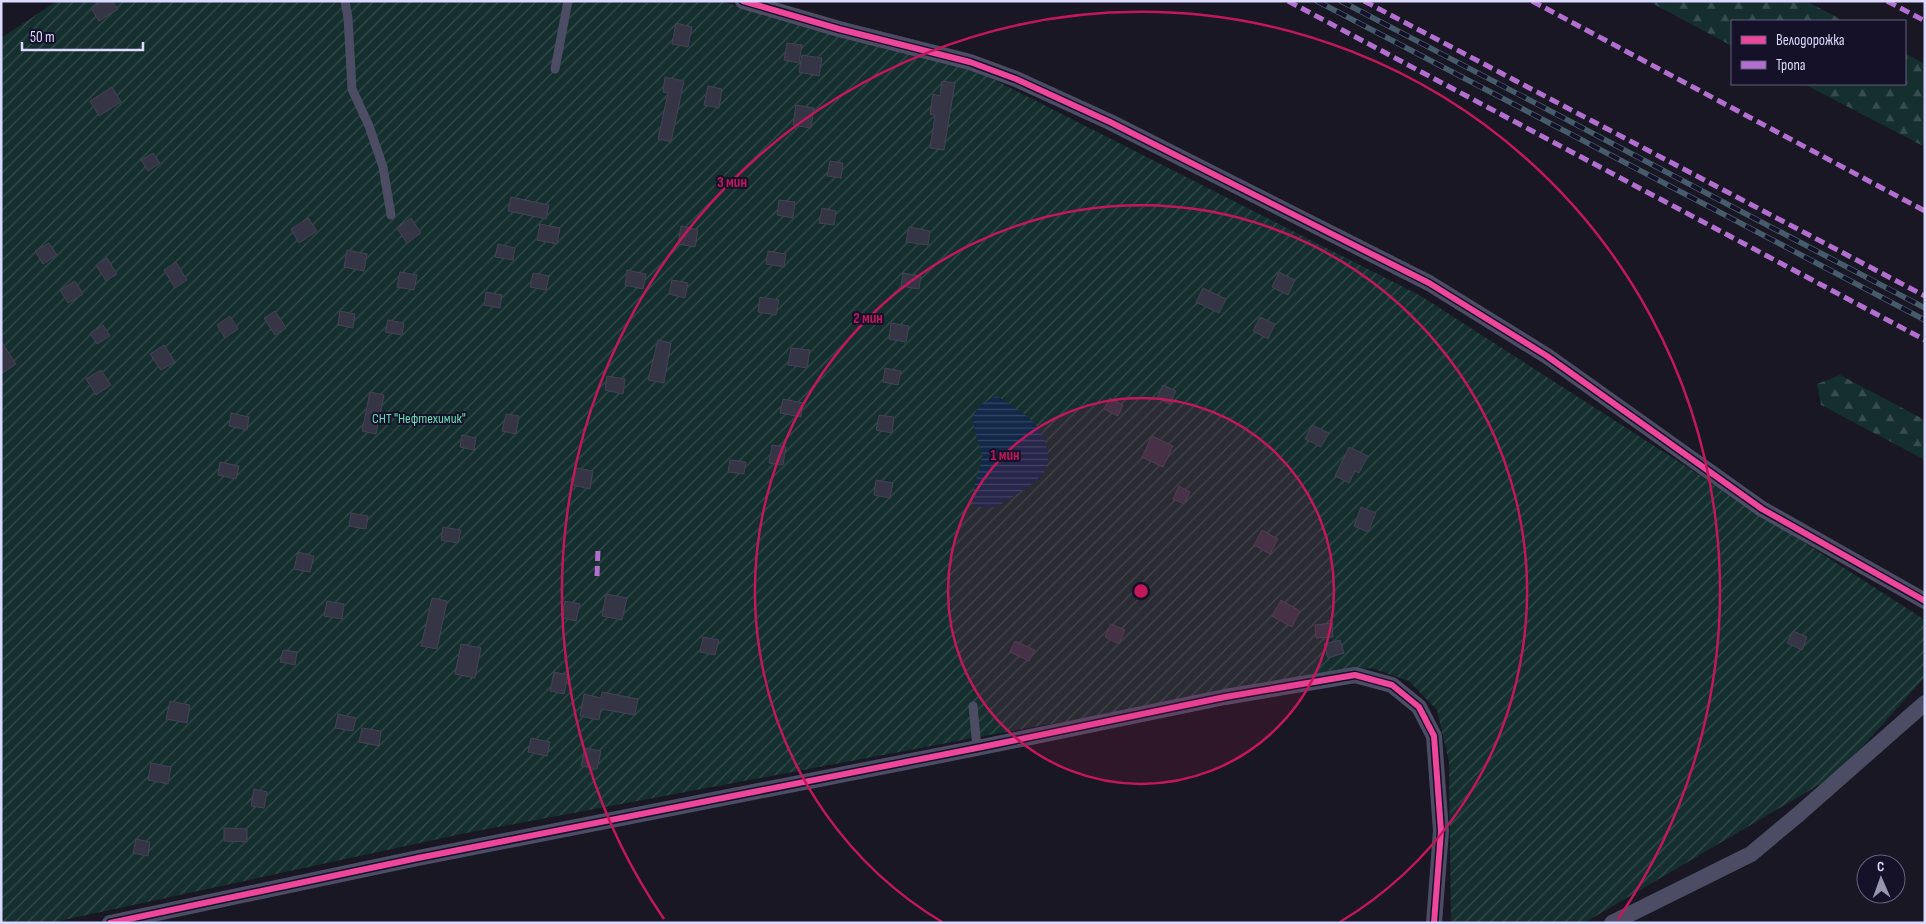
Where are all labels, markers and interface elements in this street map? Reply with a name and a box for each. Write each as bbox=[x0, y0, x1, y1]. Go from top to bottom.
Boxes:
scale bar bbox=[22, 20, 144, 52]
legend bbox=[1731, 20, 1906, 85]
text: 50 m bbox=[30, 28, 55, 47]
text: Велодорожка bbox=[1776, 31, 1845, 50]
text: Тропа bbox=[1776, 56, 1806, 75]
text: 3 мин bbox=[717, 173, 747, 192]
text: 2 мин bbox=[853, 309, 883, 328]
park label: СНТ "Нефтехимик" bbox=[372, 410, 466, 427]
text: 1 мин bbox=[990, 446, 1020, 465]
centre of rings bbox=[1132, 582, 1150, 600]
north arrow bbox=[1856, 854, 1906, 904]
text: С bbox=[1877, 858, 1884, 875]

